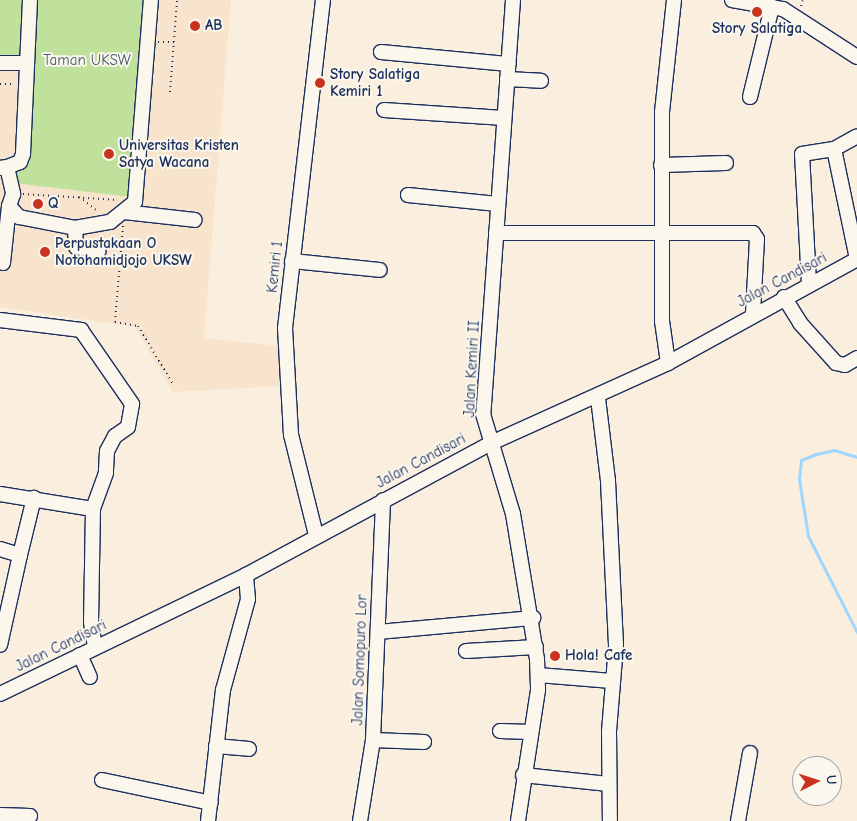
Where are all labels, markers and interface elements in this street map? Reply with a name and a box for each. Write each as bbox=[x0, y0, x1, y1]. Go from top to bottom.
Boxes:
marker: Story Salatiga bbox=[751, 6, 763, 18]
place label: AB bbox=[205, 17, 222, 35]
marker: AB bbox=[189, 20, 201, 32]
place label: Story Salatiga bbox=[712, 20, 802, 38]
park label: Taman UKSW bbox=[43, 52, 131, 70]
place label: Story Salatiga Kemiri 1 bbox=[330, 65, 420, 100]
marker: Story Salatiga Kemiri 1 bbox=[314, 77, 326, 89]
place label: Universitas Kristen Satya Wacana bbox=[119, 136, 239, 171]
marker: Universitas Kristen Satya Wacana bbox=[103, 148, 115, 160]
place label: Q bbox=[48, 195, 58, 213]
marker: Q bbox=[32, 198, 44, 210]
place label: Perpustakaan O Notohamidjojo UKSW bbox=[55, 234, 192, 269]
street label: Kemiri 1 bbox=[263, 240, 287, 294]
marker: Perpustakaan O Notohamidjojo UKSW bbox=[39, 246, 51, 258]
street label: Jalan Candisari bbox=[734, 249, 830, 311]
street label: Jalan Kemiri II bbox=[460, 320, 484, 418]
street label: Jalan Candisari bbox=[373, 430, 469, 492]
street label: Jalan Somopuro Lor bbox=[349, 594, 371, 726]
street label: Jalan Candisari bbox=[13, 616, 109, 676]
place label: Hola! Cafe bbox=[565, 647, 632, 665]
marker: Hola! Cafe bbox=[549, 650, 561, 662]
north arrow bbox=[792, 756, 842, 806]
text: U bbox=[823, 774, 840, 785]

